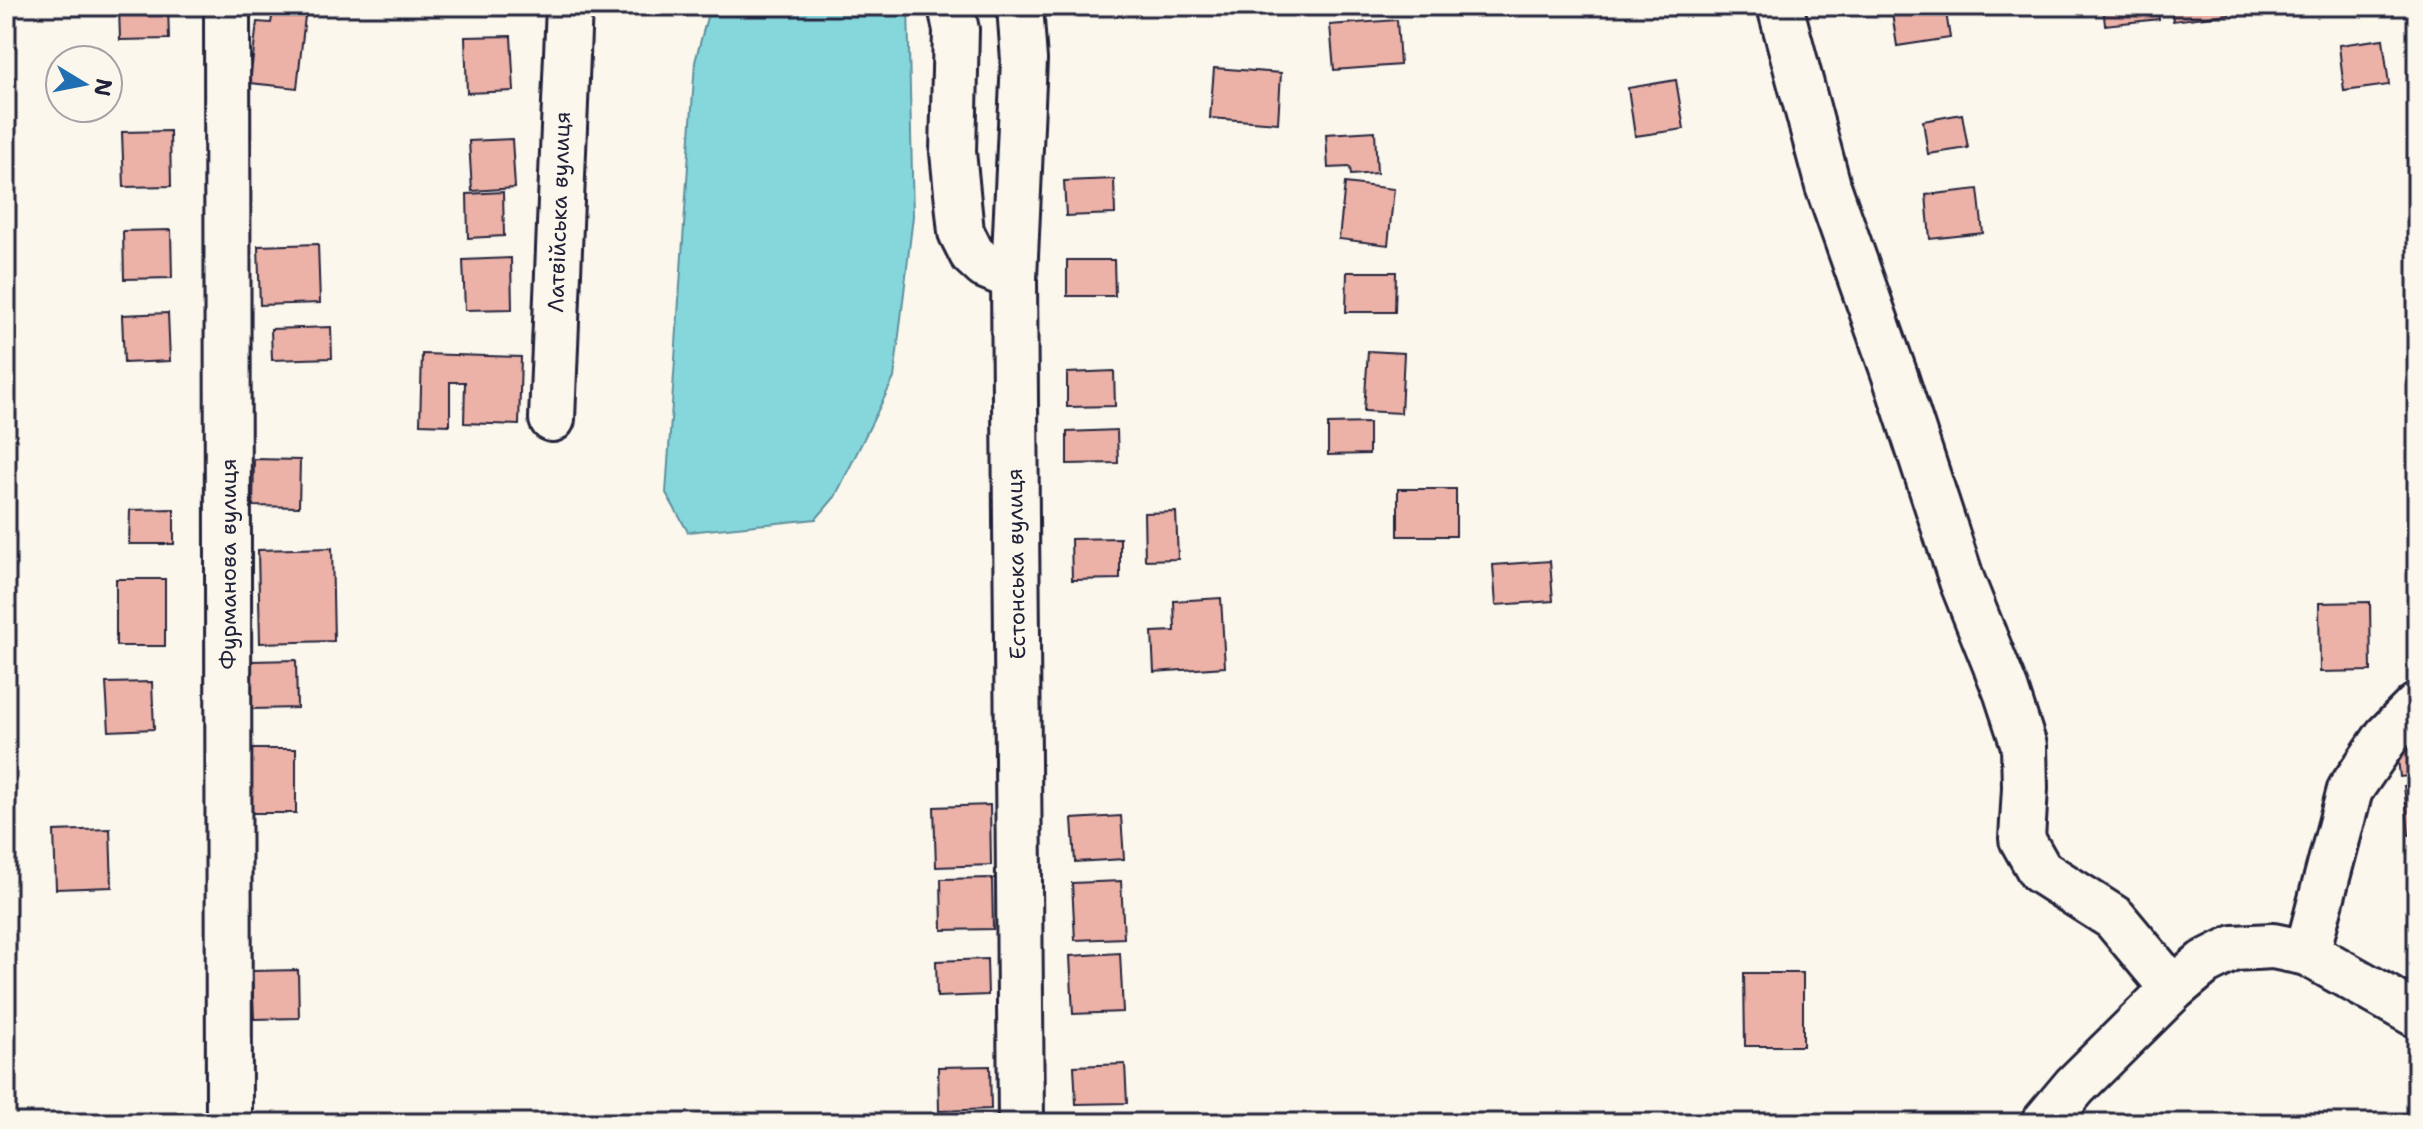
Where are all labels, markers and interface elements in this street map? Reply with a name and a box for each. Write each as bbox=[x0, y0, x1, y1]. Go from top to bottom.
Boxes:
north arrow bbox=[44, 44, 124, 124]
text: N bbox=[87, 76, 119, 98]
street label: Латвiйська вулиця bbox=[541, 111, 577, 313]
street label: Фурманова вулиця bbox=[214, 458, 243, 670]
street label: Естонська вулиця bbox=[1000, 468, 1032, 660]

